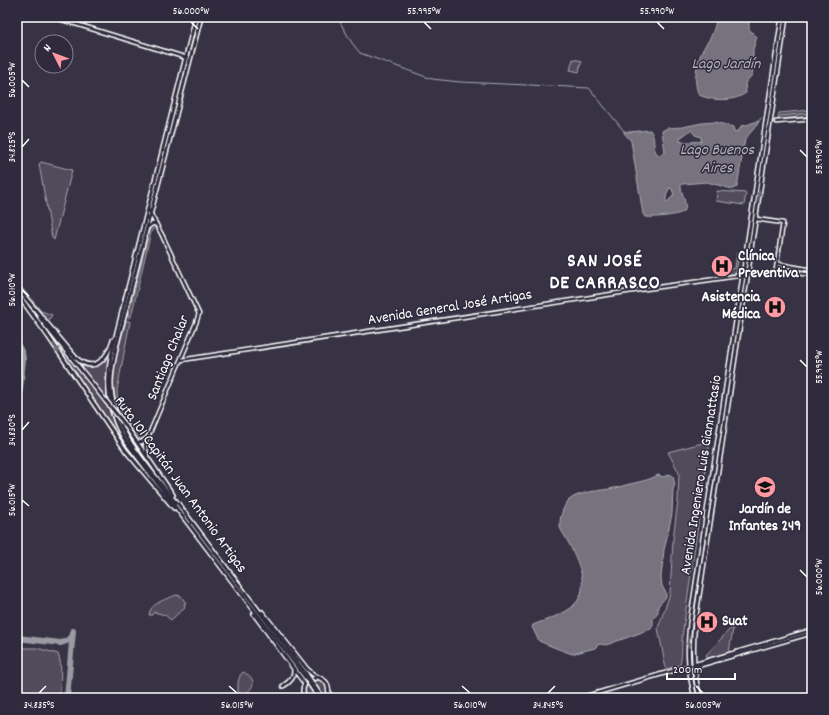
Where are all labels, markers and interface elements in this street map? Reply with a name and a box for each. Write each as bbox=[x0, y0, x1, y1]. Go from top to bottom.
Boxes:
text: 56.000°W bbox=[173, 5, 209, 19]
text: 55.995°W bbox=[407, 5, 441, 19]
text: 55.990°W bbox=[640, 5, 674, 19]
north arrow bbox=[34, 34, 74, 74]
text: N bbox=[40, 41, 56, 56]
water label: Lago Jardín bbox=[692, 53, 761, 76]
text: 56.005°W bbox=[6, 62, 20, 98]
text: 34.825°S bbox=[6, 132, 20, 162]
water label: Lago Buenos Aires bbox=[680, 139, 756, 180]
text: 55.990°W bbox=[813, 140, 827, 174]
one-way arrow bbox=[756, 190, 762, 202]
place label: Clínica Preventiva bbox=[738, 246, 799, 285]
district label: SAN JOSÉ DE CARRASCO bbox=[549, 249, 661, 298]
hospital icon: Clínica Preventiva bbox=[709, 253, 735, 279]
text: 56.010°W bbox=[6, 273, 20, 307]
street label: Avenida General José Artigas bbox=[366, 284, 534, 332]
place label: Asistencia Médica bbox=[702, 287, 761, 326]
hospital icon: Asistencia Médica bbox=[762, 294, 788, 320]
street label: Santiago Chalar bbox=[142, 312, 196, 404]
one-way arrow bbox=[52, 342, 60, 353]
text: 55.995°W bbox=[813, 350, 827, 384]
street label: Avenida Ingeniero Luis Giannattasio bbox=[675, 373, 729, 577]
street label: Ruta 101 Capitán Juan Antonio Artigas bbox=[108, 392, 252, 578]
text: 34.830°S bbox=[6, 414, 20, 446]
school or university icon: Jardín de Infantes 249 bbox=[752, 474, 778, 500]
text: 56.015°W bbox=[6, 484, 20, 516]
place label: Jardín de Infantes 249 bbox=[729, 499, 801, 538]
text: 56.000°W bbox=[813, 559, 827, 595]
hospital icon: Suat bbox=[694, 609, 720, 635]
place label: Suat bbox=[722, 611, 748, 633]
one-way arrow bbox=[685, 636, 692, 648]
scale bar bbox=[667, 655, 735, 681]
text: 200 m bbox=[673, 662, 702, 679]
text: 34.835°S bbox=[24, 699, 54, 713]
text: 56.015°W bbox=[221, 699, 253, 713]
text: 56.010°W bbox=[453, 699, 487, 713]
text: 34.845°S bbox=[533, 699, 563, 713]
text: 56.005°W bbox=[685, 699, 721, 713]

